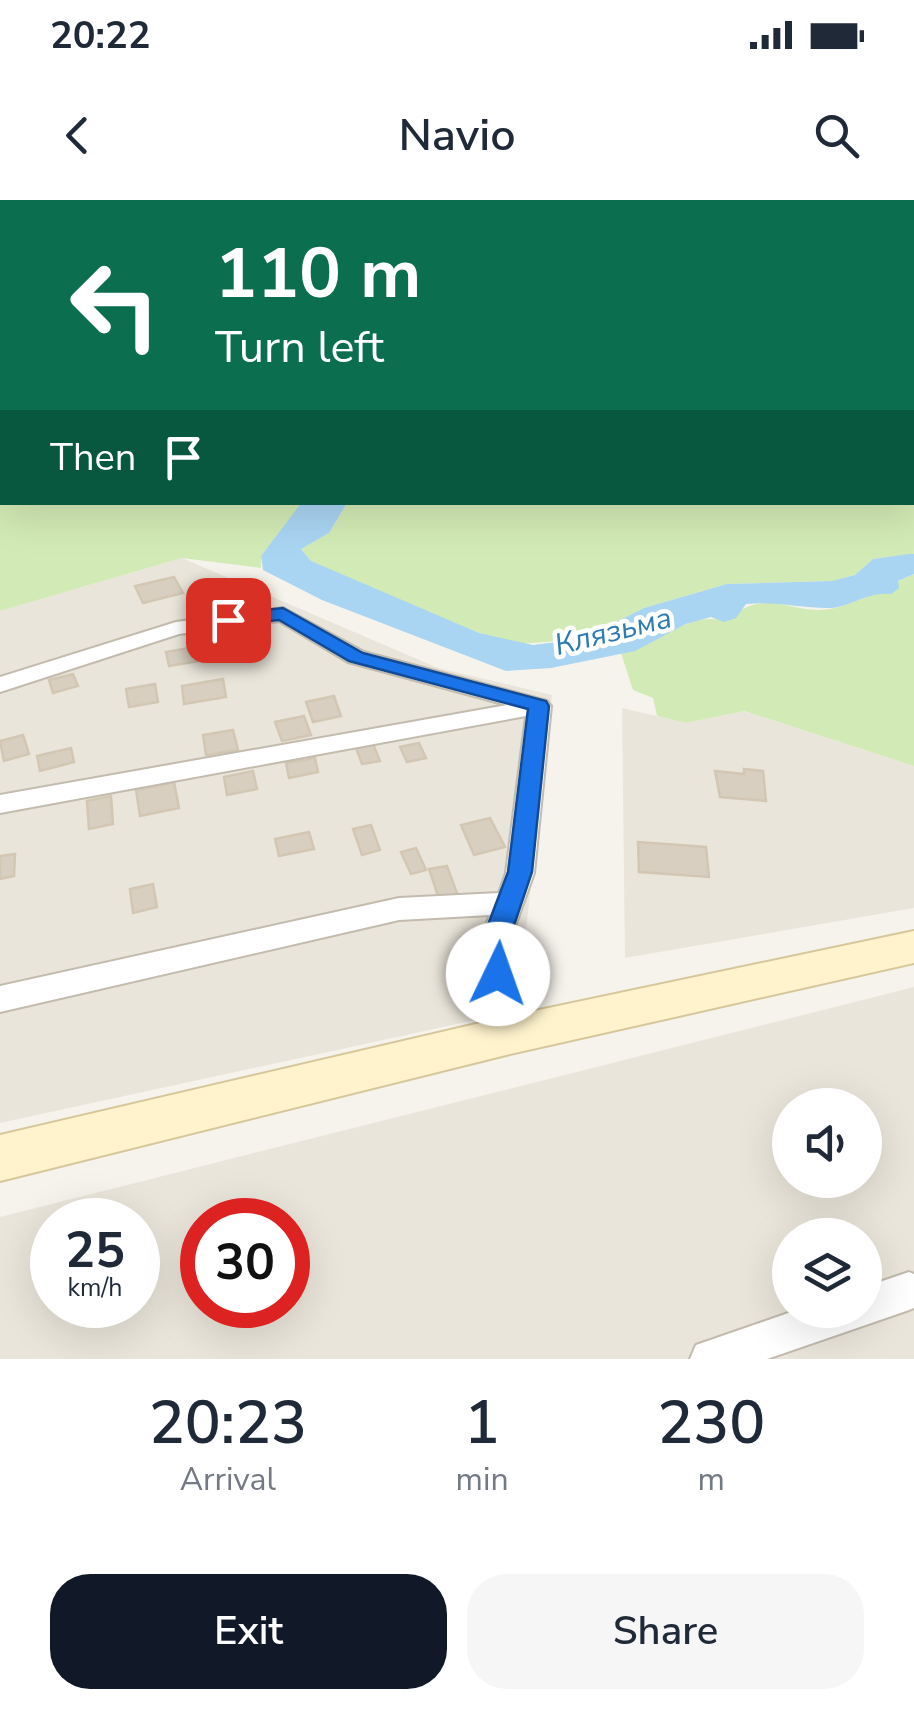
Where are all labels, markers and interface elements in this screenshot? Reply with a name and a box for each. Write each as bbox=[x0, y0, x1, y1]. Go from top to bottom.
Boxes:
text: 20:22 bbox=[50, 10, 151, 61]
text: Navio bbox=[398, 105, 516, 166]
icon: back bbox=[50, 108, 105, 163]
icon: search bbox=[809, 108, 864, 163]
text: 110 m bbox=[215, 226, 421, 322]
icon: left bbox=[50, 240, 180, 370]
text: Turn left bbox=[215, 317, 384, 378]
icon: arrive bbox=[156, 430, 211, 485]
text: Then bbox=[50, 432, 136, 483]
pin bbox=[186, 578, 271, 663]
icon: arrive bbox=[201, 593, 256, 648]
water label: Клязьма bbox=[550, 597, 676, 666]
position arrow bbox=[446, 922, 550, 1026]
map controls bbox=[772, 1088, 882, 1328]
button: sound bbox=[772, 1088, 882, 1198]
speed limit sign: 30 bbox=[180, 1198, 310, 1328]
text: 25 bbox=[65, 1216, 125, 1285]
button: layers bbox=[772, 1218, 882, 1328]
text: km/h bbox=[67, 1271, 123, 1305]
text: 20:23 bbox=[149, 1382, 307, 1464]
text: 1 bbox=[464, 1382, 500, 1464]
text: 230 bbox=[657, 1382, 765, 1464]
text: Arrival bbox=[180, 1458, 276, 1501]
text: min bbox=[456, 1458, 509, 1501]
text: m bbox=[698, 1458, 725, 1501]
button: Exit bbox=[50, 1574, 447, 1689]
button: Share bbox=[467, 1574, 864, 1689]

